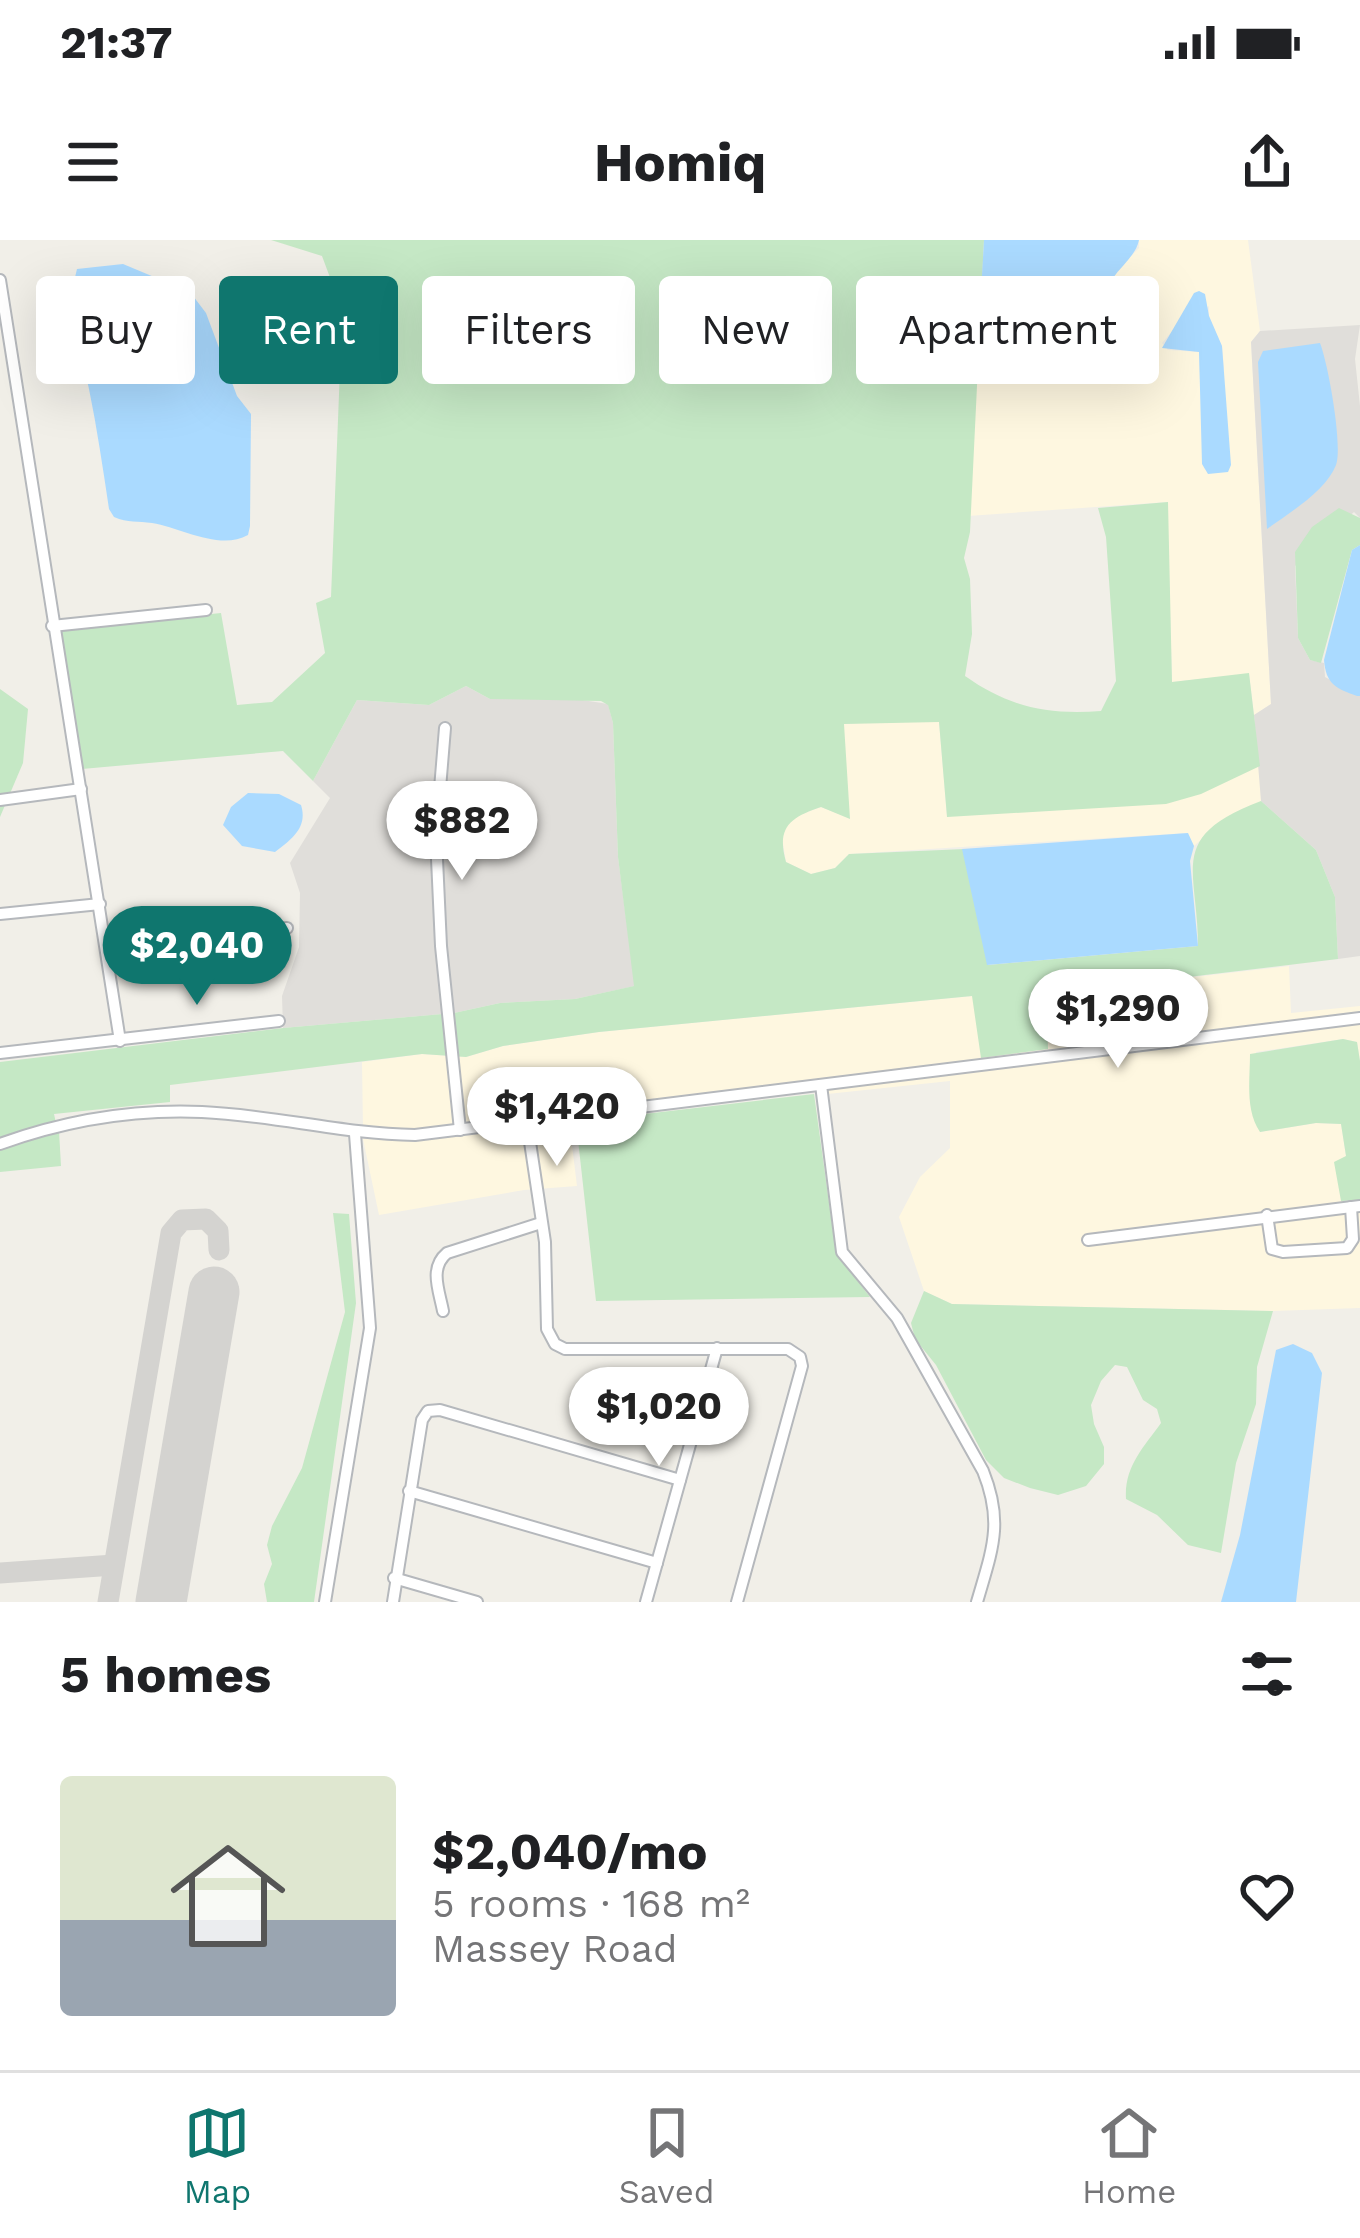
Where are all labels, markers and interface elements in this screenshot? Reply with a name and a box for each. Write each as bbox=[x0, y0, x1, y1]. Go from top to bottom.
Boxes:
text: 21:37 bbox=[60, 16, 173, 69]
icon: menu bbox=[60, 129, 126, 195]
icon: share bbox=[1234, 129, 1300, 195]
text: Homiq bbox=[594, 131, 766, 194]
chip: Buy bbox=[36, 276, 195, 384]
chip: Rent bbox=[219, 276, 398, 384]
chip: Filters bbox=[422, 276, 635, 384]
chip: New bbox=[659, 276, 832, 384]
chip: Apartment bbox=[856, 276, 1159, 384]
pin: $882 bbox=[391, 781, 533, 883]
text: $882 bbox=[413, 797, 511, 842]
pin: $2,040 bbox=[99, 906, 295, 1008]
text: $2,040 bbox=[130, 922, 264, 967]
pin: $1,290 bbox=[1020, 969, 1216, 1071]
text: $1,290 bbox=[1055, 985, 1181, 1030]
pin: $1,420 bbox=[459, 1067, 655, 1169]
text: $1,420 bbox=[494, 1083, 620, 1128]
pin: $1,020 bbox=[561, 1367, 757, 1469]
text: $1,020 bbox=[596, 1383, 722, 1428]
icon: filters bbox=[1234, 1641, 1300, 1707]
text: 5 homes bbox=[60, 1645, 271, 1704]
text: $2,040/mo bbox=[432, 1822, 708, 1881]
icon: home bbox=[156, 1824, 300, 1968]
icon: heart bbox=[1234, 1863, 1300, 1929]
text: 5 rooms · 168 m² bbox=[432, 1881, 750, 1926]
text: Massey Road bbox=[432, 1926, 677, 1971]
tab: Map bbox=[184, 2100, 251, 2211]
tab: Saved bbox=[619, 2100, 714, 2211]
tab: Home bbox=[1082, 2100, 1176, 2211]

